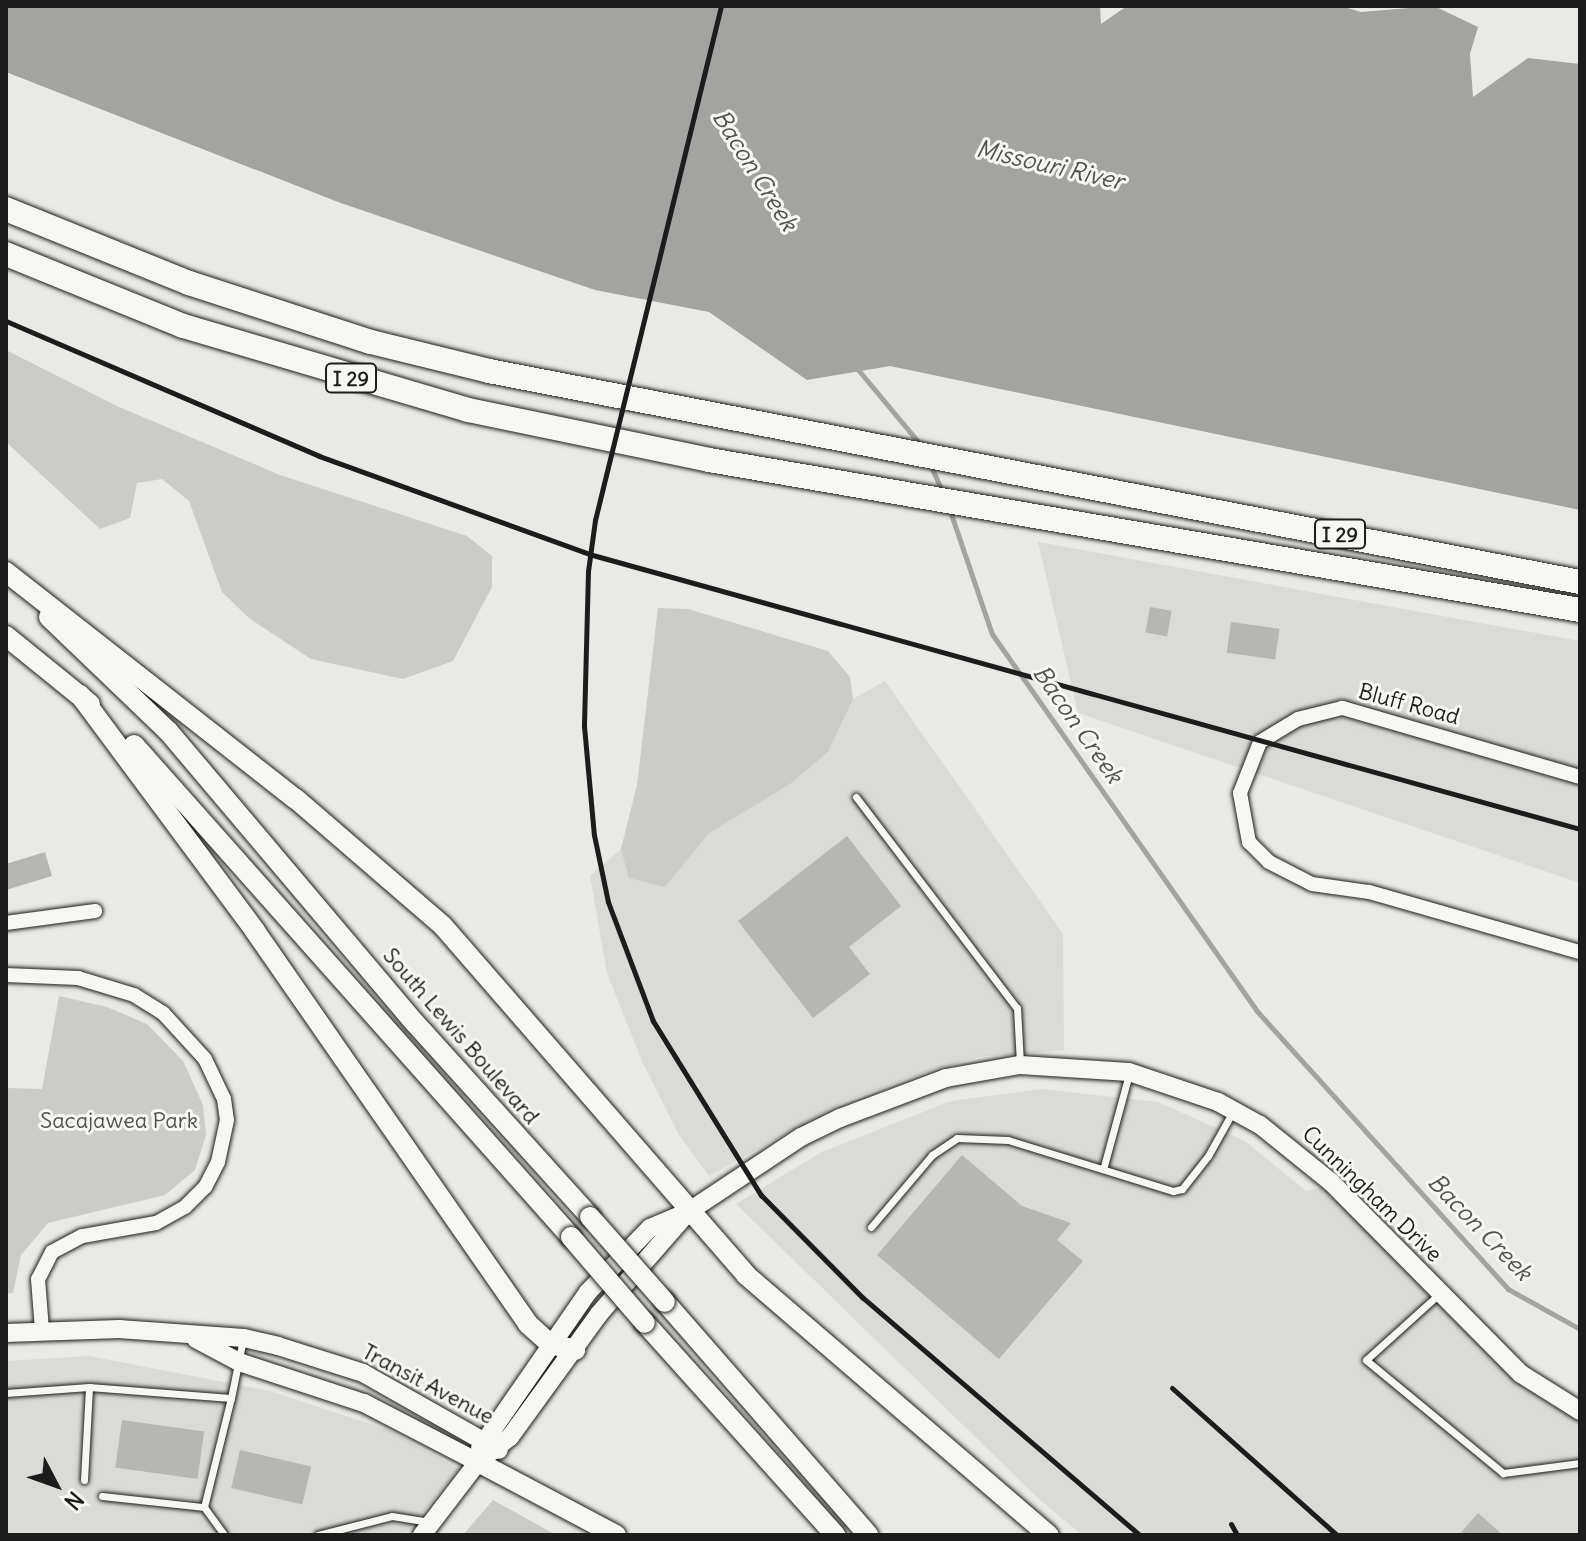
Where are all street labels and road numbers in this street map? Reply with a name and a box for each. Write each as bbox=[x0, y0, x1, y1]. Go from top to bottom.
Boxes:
road number: I 29 bbox=[325, 362, 377, 394]
road number: I 29 bbox=[1314, 518, 1366, 550]
street label: Bluff Road bbox=[1356, 678, 1462, 730]
street label: South Lewis Boulevard bbox=[377, 943, 545, 1129]
street label: Cunningham Drive bbox=[1297, 1121, 1447, 1267]
street label: Transit Avenue bbox=[358, 1338, 498, 1430]

